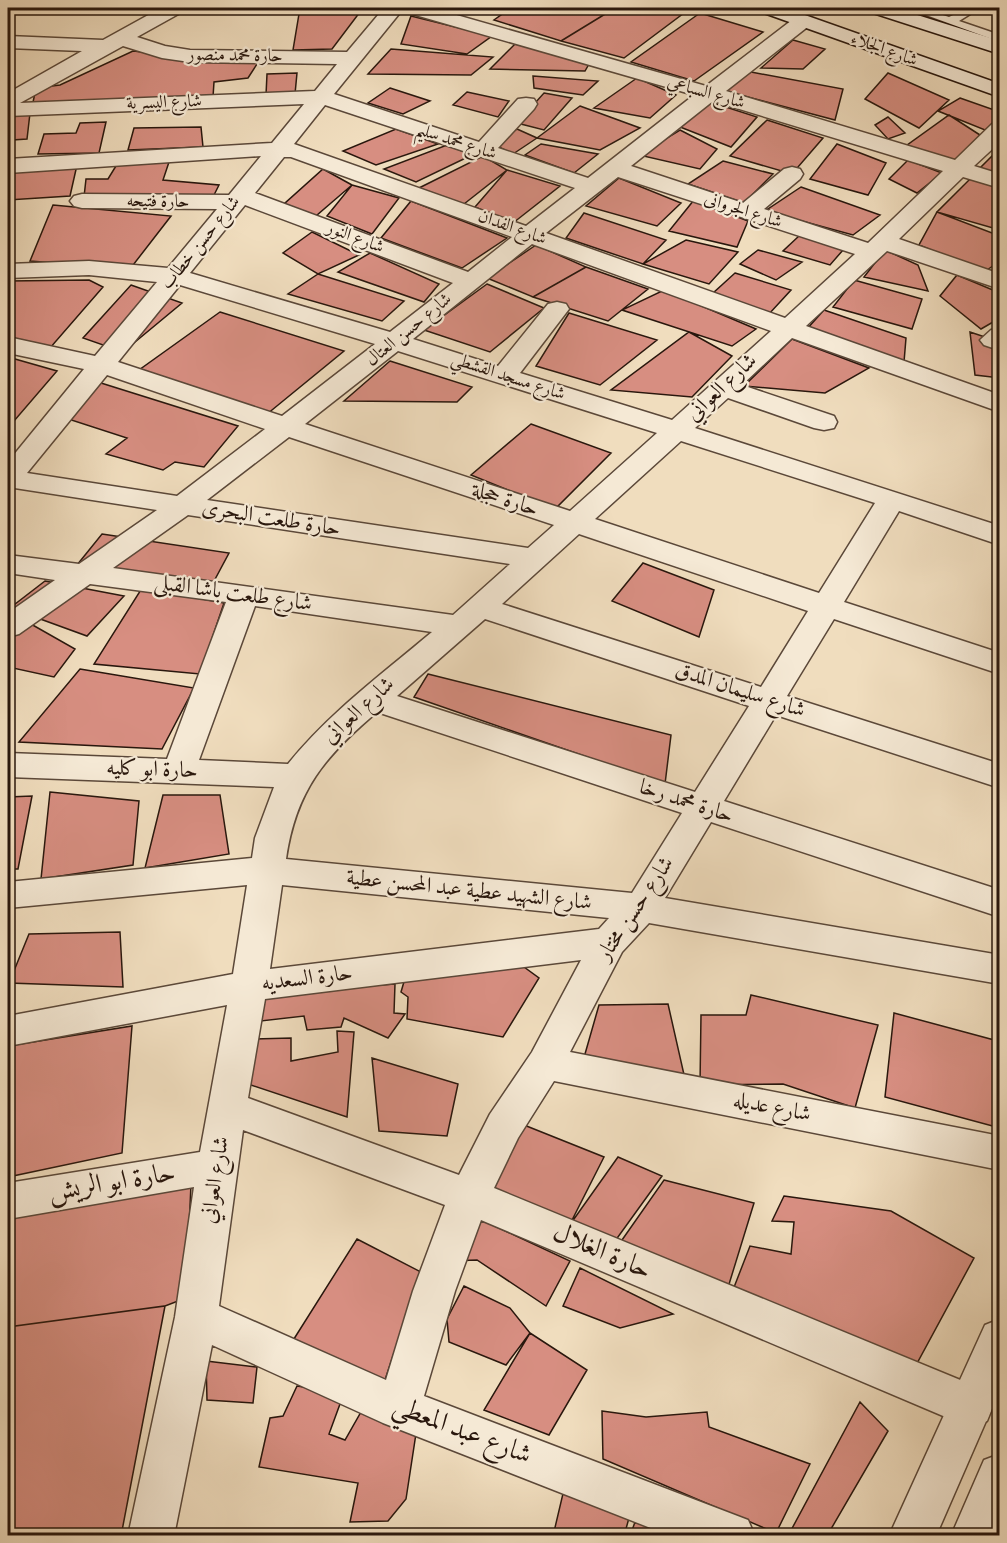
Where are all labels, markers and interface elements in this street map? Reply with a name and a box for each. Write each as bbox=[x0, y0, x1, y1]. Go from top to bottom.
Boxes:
street label: شارع الجلاء bbox=[847, 26, 921, 75]
street label: حارة محمد منصور bbox=[185, 43, 283, 69]
street label: شارع السباعي bbox=[664, 70, 748, 117]
street label: شارع اليسرية bbox=[126, 89, 202, 118]
street label: شارع محمد سليم bbox=[411, 117, 500, 171]
street label: شارع الجروانى bbox=[700, 187, 785, 236]
street label: حارة فتيحه bbox=[126, 189, 190, 215]
street label: شارع حسن خطاب bbox=[155, 191, 247, 296]
street label: شارع الفدان bbox=[474, 204, 550, 253]
street label: شارع النور bbox=[320, 215, 387, 261]
street label: شارع حسن العتال bbox=[361, 287, 458, 373]
street label: شارع مسجد القشطي bbox=[447, 347, 568, 410]
street label: شارع العواني bbox=[679, 347, 765, 430]
street label: حارة حجلة bbox=[467, 474, 542, 525]
street label: حارة طلعت البحرى bbox=[199, 493, 343, 545]
street label: شارع طلعت باشا القبلى bbox=[152, 568, 314, 621]
street label: شارع سليمان المدق bbox=[671, 655, 809, 728]
street label: شارع العواني bbox=[316, 670, 403, 753]
street label: حارة ابو كليه bbox=[106, 753, 198, 787]
street label: حارة محمد رخا bbox=[635, 772, 737, 832]
street label: شارع حسن مختار bbox=[588, 851, 683, 970]
street label: شارع الشهيد عطية عبد المحسن عطية bbox=[345, 863, 593, 920]
street label: حارة السعديه bbox=[260, 958, 354, 1000]
street label: شارع عديله bbox=[730, 1085, 814, 1132]
street label: شارع العواني bbox=[194, 1134, 239, 1226]
street label: حارة ابو الريش bbox=[46, 1154, 178, 1212]
street label: حارة الغلال bbox=[547, 1214, 657, 1290]
street label: شارع عبد المعطي bbox=[386, 1387, 537, 1479]

